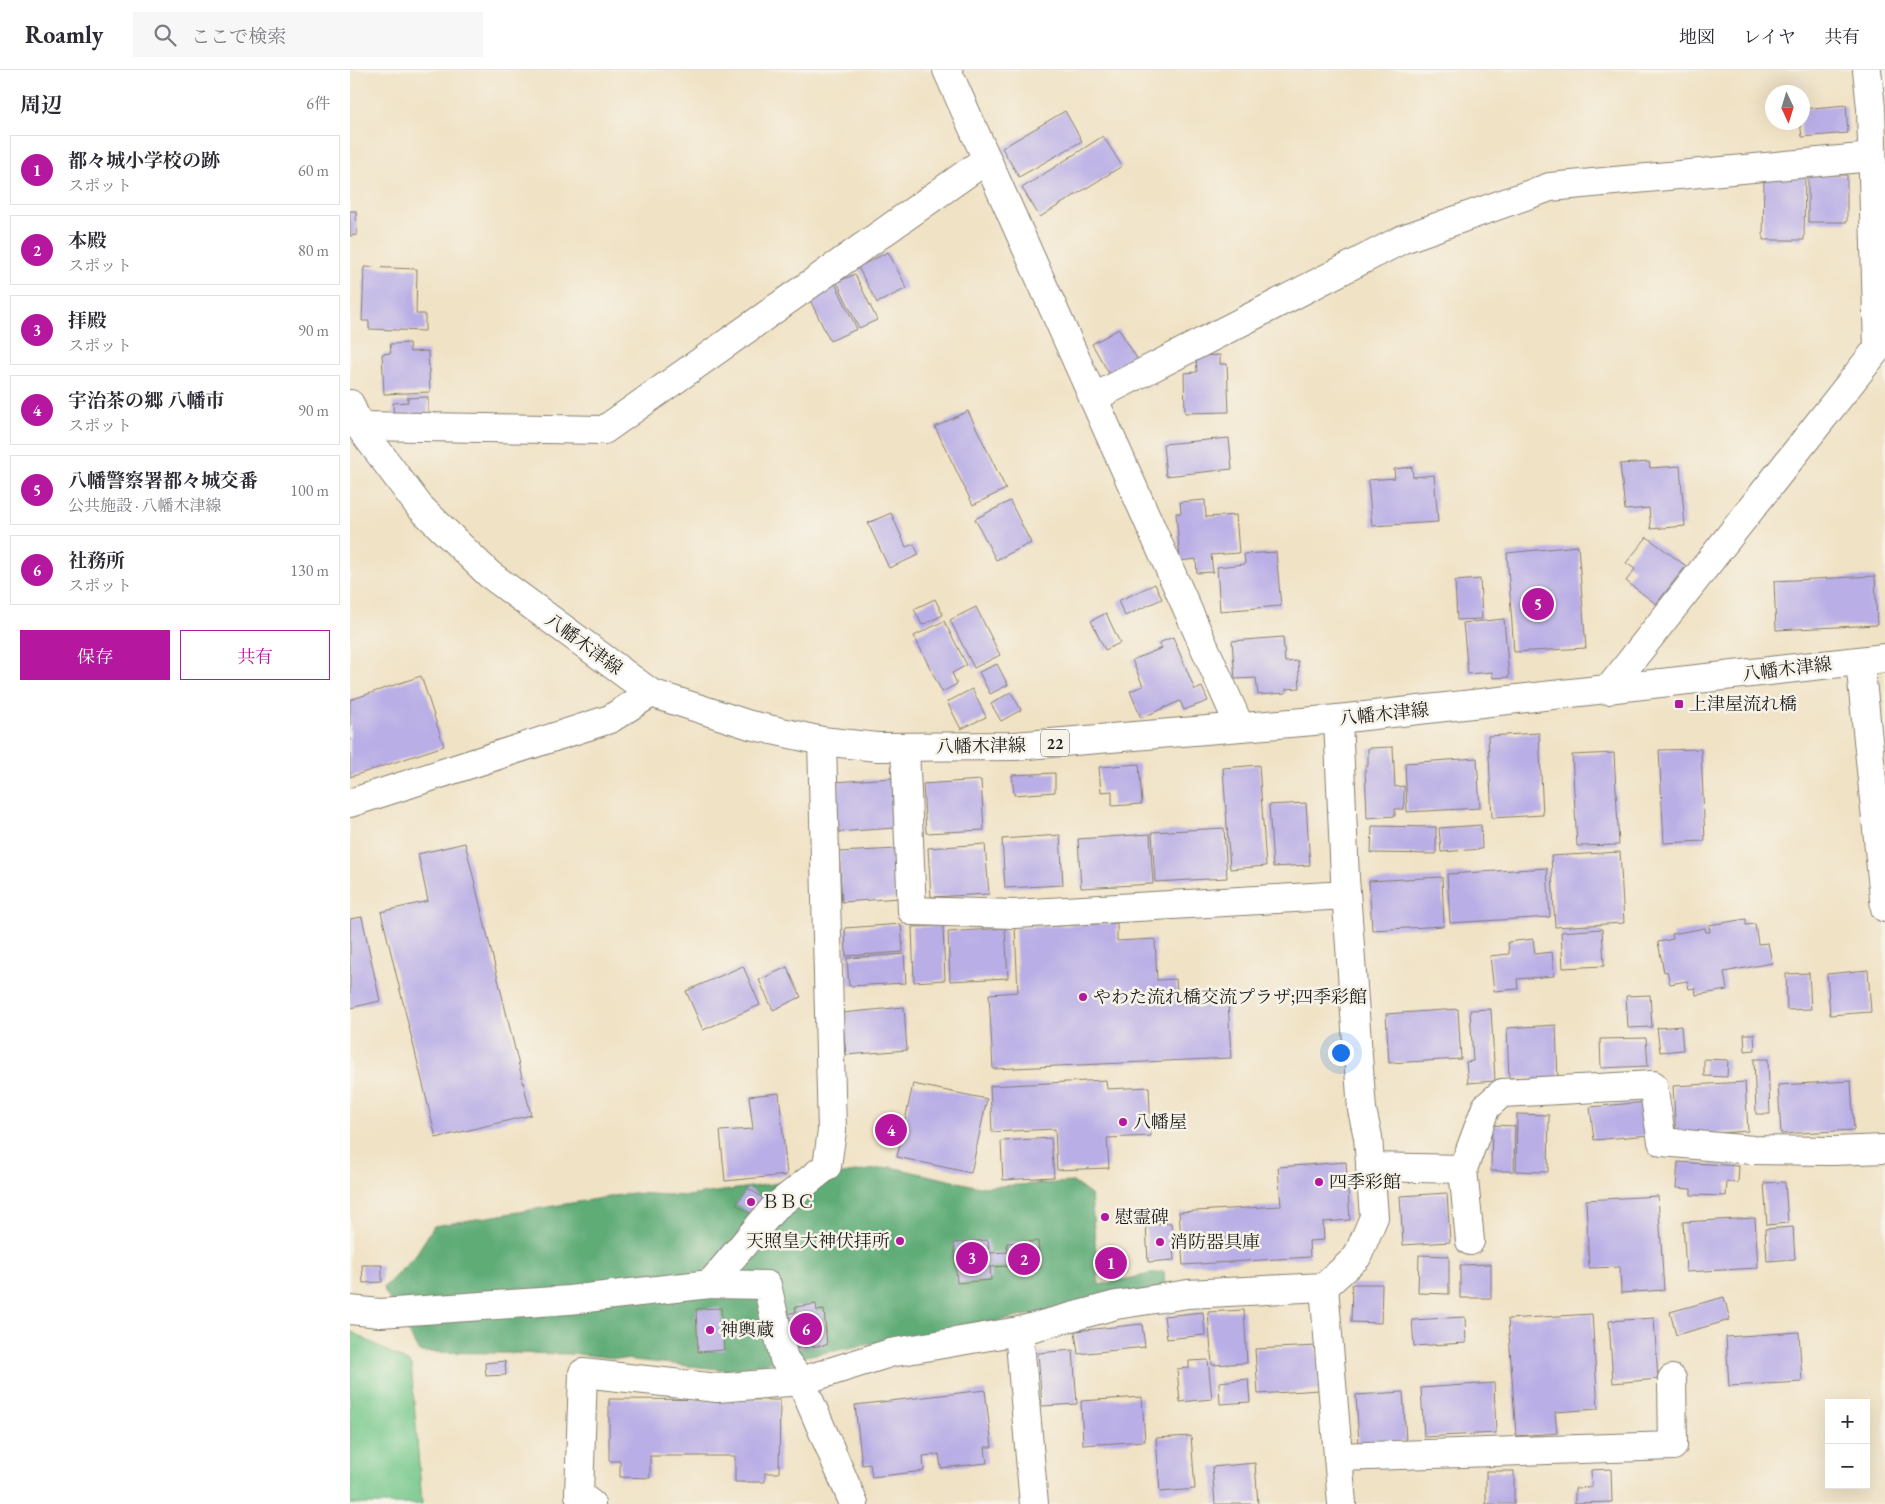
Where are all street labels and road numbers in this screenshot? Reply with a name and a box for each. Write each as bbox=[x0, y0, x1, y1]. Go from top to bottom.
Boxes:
street label: 八幡木津線 bbox=[541, 608, 627, 679]
street label: 八幡木津線 bbox=[1741, 652, 1833, 685]
street label: 八幡木津線 bbox=[1338, 697, 1430, 730]
road number: 22 bbox=[1041, 730, 1069, 756]
street label: 八幡木津線 bbox=[936, 733, 1026, 758]

